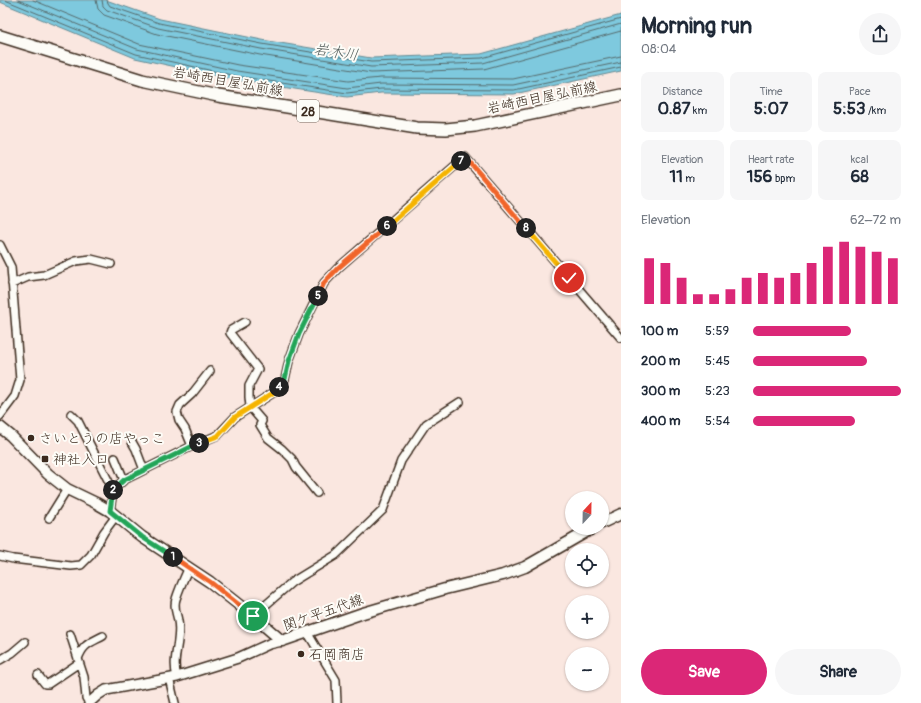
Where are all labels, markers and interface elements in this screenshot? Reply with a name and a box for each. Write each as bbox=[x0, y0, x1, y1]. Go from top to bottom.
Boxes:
text: Morning run bbox=[641, 12, 752, 40]
button: share bbox=[859, 13, 901, 55]
water label: 岩木川 bbox=[312, 40, 360, 65]
text: 08:04 bbox=[641, 41, 676, 57]
street label: 岩崎西目屋弘前線 bbox=[171, 63, 285, 100]
street label: 岩崎西目屋弘前線 bbox=[486, 78, 599, 117]
text: Distance bbox=[662, 85, 702, 98]
text: Time bbox=[759, 85, 782, 98]
text: Pace bbox=[849, 85, 871, 98]
text: 0.87 bbox=[658, 98, 690, 119]
text: 5:07 bbox=[754, 98, 788, 119]
text: 5:53 bbox=[833, 98, 866, 119]
road number: 28 bbox=[297, 100, 319, 122]
text: km bbox=[690, 104, 707, 117]
text: /km bbox=[866, 104, 886, 117]
pin: 7 bbox=[451, 151, 471, 171]
text: Elevation bbox=[661, 153, 703, 166]
text: Heart rate bbox=[748, 153, 794, 166]
text: kcal bbox=[851, 153, 869, 166]
text: 7 bbox=[458, 154, 464, 167]
text: 11 bbox=[670, 166, 683, 187]
text: 156 bbox=[747, 166, 773, 187]
text: 68 bbox=[850, 166, 869, 187]
text: m bbox=[683, 172, 695, 185]
text: bpm bbox=[773, 172, 795, 185]
text: Elevation bbox=[641, 212, 691, 228]
text: 62–72 m bbox=[850, 212, 901, 228]
pin: 6 bbox=[377, 216, 397, 236]
pin: 8 bbox=[516, 218, 536, 238]
text: 6 bbox=[384, 219, 390, 232]
text: 8 bbox=[523, 221, 529, 234]
pin bbox=[552, 261, 586, 295]
icon: check bbox=[558, 267, 580, 289]
pin: 5 bbox=[308, 286, 328, 306]
text: 5 bbox=[315, 289, 321, 302]
text: 100 m bbox=[641, 323, 678, 339]
text: 5:59 bbox=[705, 323, 729, 339]
text: 200 m bbox=[641, 353, 680, 369]
text: 5:45 bbox=[705, 353, 730, 369]
pin: 4 bbox=[269, 377, 289, 397]
text: 4 bbox=[276, 380, 282, 393]
text: 300 m bbox=[641, 383, 680, 399]
text: 5:23 bbox=[705, 383, 730, 399]
text: 400 m bbox=[641, 413, 681, 429]
text: 5:54 bbox=[705, 413, 730, 429]
place label: さいとうの店やっこ bbox=[39, 430, 165, 447]
marker: さいとうの店やっこ bbox=[26, 433, 36, 443]
pin: 3 bbox=[189, 433, 209, 453]
text: 3 bbox=[196, 436, 202, 449]
place label: 神社入口 bbox=[53, 451, 109, 468]
marker: 神社入口 bbox=[40, 454, 50, 464]
pin: 2 bbox=[103, 480, 123, 500]
text: 2 bbox=[110, 483, 116, 496]
north arrow bbox=[565, 491, 609, 535]
map controls bbox=[565, 491, 609, 691]
button: locate bbox=[565, 543, 609, 587]
pin: 1 bbox=[163, 547, 183, 567]
text: 1 bbox=[171, 550, 175, 563]
street label: 関ケ平五代線 bbox=[281, 591, 366, 634]
button: + bbox=[565, 595, 609, 639]
pin bbox=[236, 599, 270, 633]
icon: arrive bbox=[242, 605, 264, 627]
place label: 石岡商店 bbox=[309, 646, 365, 663]
button: − bbox=[565, 647, 609, 691]
marker: 石岡商店 bbox=[296, 649, 306, 659]
button: Save bbox=[641, 649, 767, 695]
button: Share bbox=[775, 649, 901, 695]

